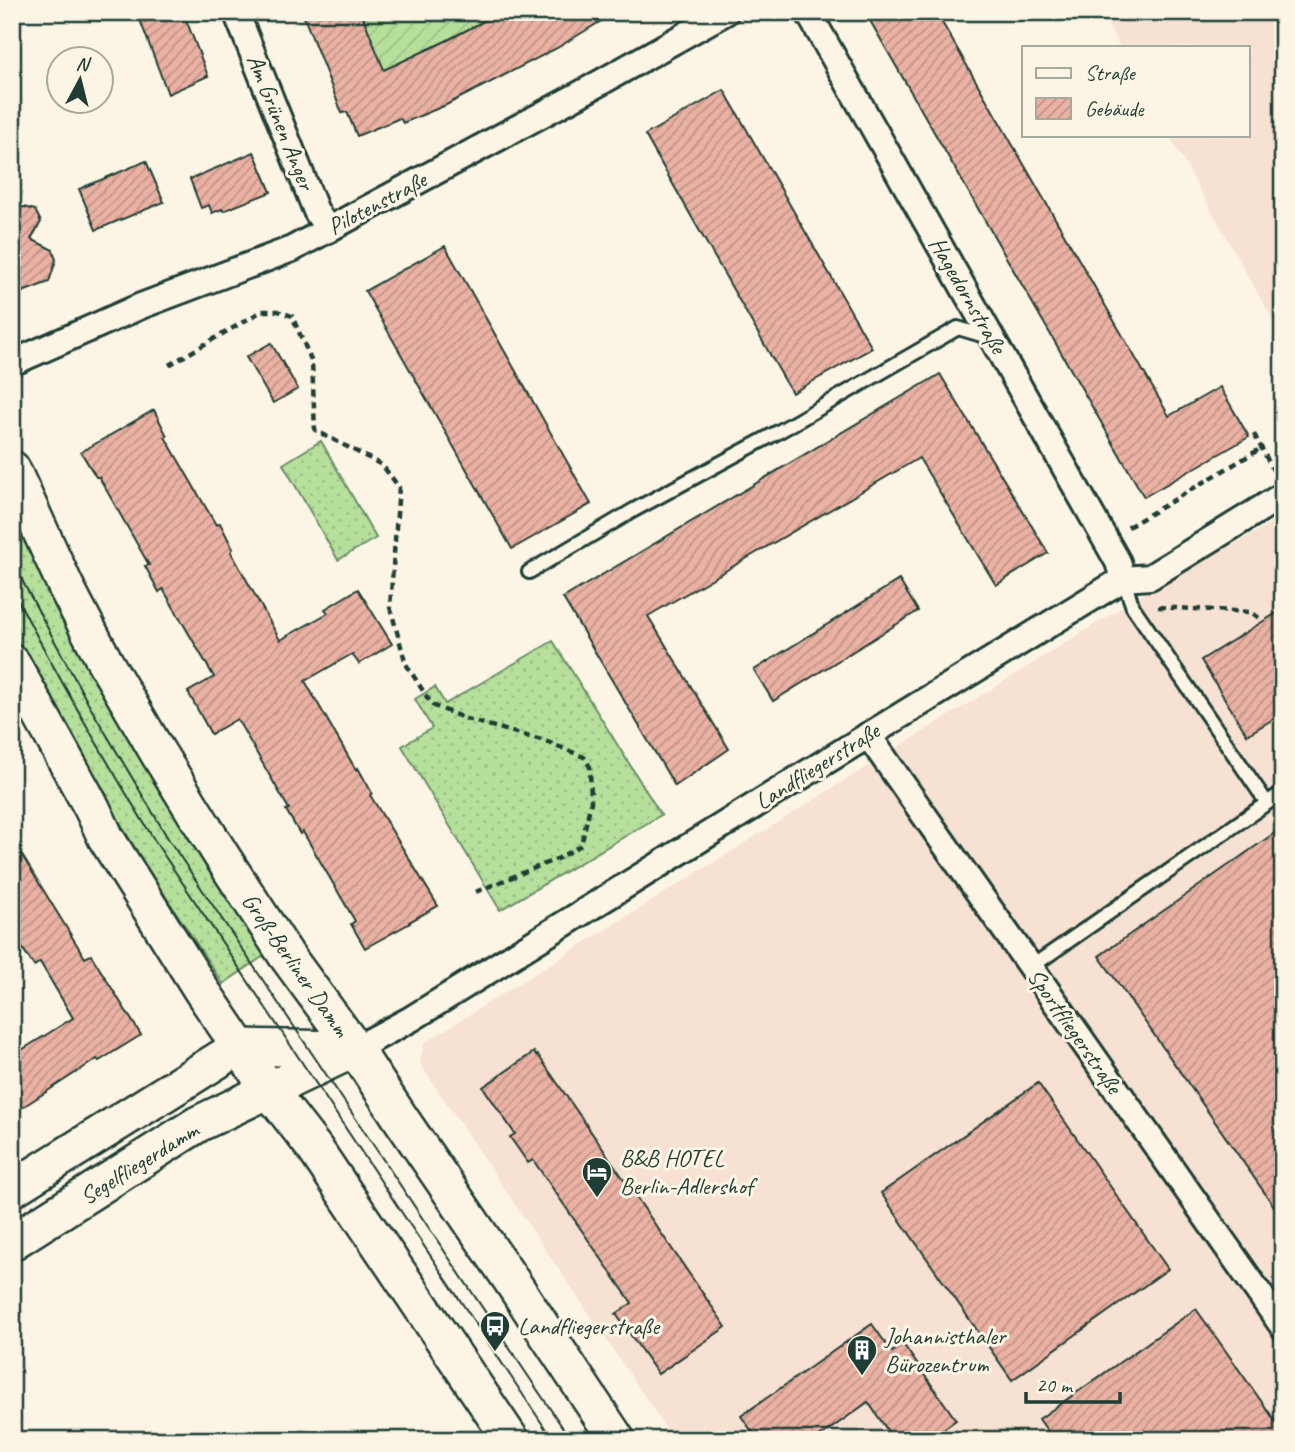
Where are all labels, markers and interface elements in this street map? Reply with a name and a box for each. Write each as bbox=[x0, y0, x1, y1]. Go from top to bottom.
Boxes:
north arrow bbox=[46, 46, 116, 116]
legend bbox=[1022, 46, 1250, 136]
street label: Am Grünen Anger bbox=[240, 50, 323, 196]
text: N bbox=[75, 51, 92, 77]
text: Straße bbox=[1085, 60, 1137, 86]
text: Gebäude bbox=[1085, 96, 1144, 122]
street label: Pilotenstraße bbox=[322, 163, 433, 241]
street label: Hagedornstraße bbox=[922, 231, 1015, 361]
street label: Landfliegerstraße bbox=[749, 715, 887, 816]
street label: Groß-Berliner Damm bbox=[235, 887, 357, 1043]
street label: Sportfliegerstraße bbox=[1021, 963, 1130, 1101]
street label: Segelfliegerdamm bbox=[74, 1113, 206, 1211]
place label: B&B HOTEL Berlin-Adlershof bbox=[620, 1143, 759, 1201]
hotel icon: B&B HOTEL Berlin-Adlershof bbox=[580, 1155, 614, 1199]
bus stop icon: Landfliegerstraße bbox=[478, 1309, 512, 1353]
place label: Landfliegerstraße bbox=[518, 1311, 661, 1341]
place label: Johannisthaler Bürozentrum bbox=[884, 1321, 1008, 1379]
building icon: Johannisthaler Bürozentrum bbox=[845, 1333, 879, 1377]
scale bar bbox=[1026, 1361, 1120, 1405]
text: 20 m bbox=[1036, 1372, 1074, 1398]

